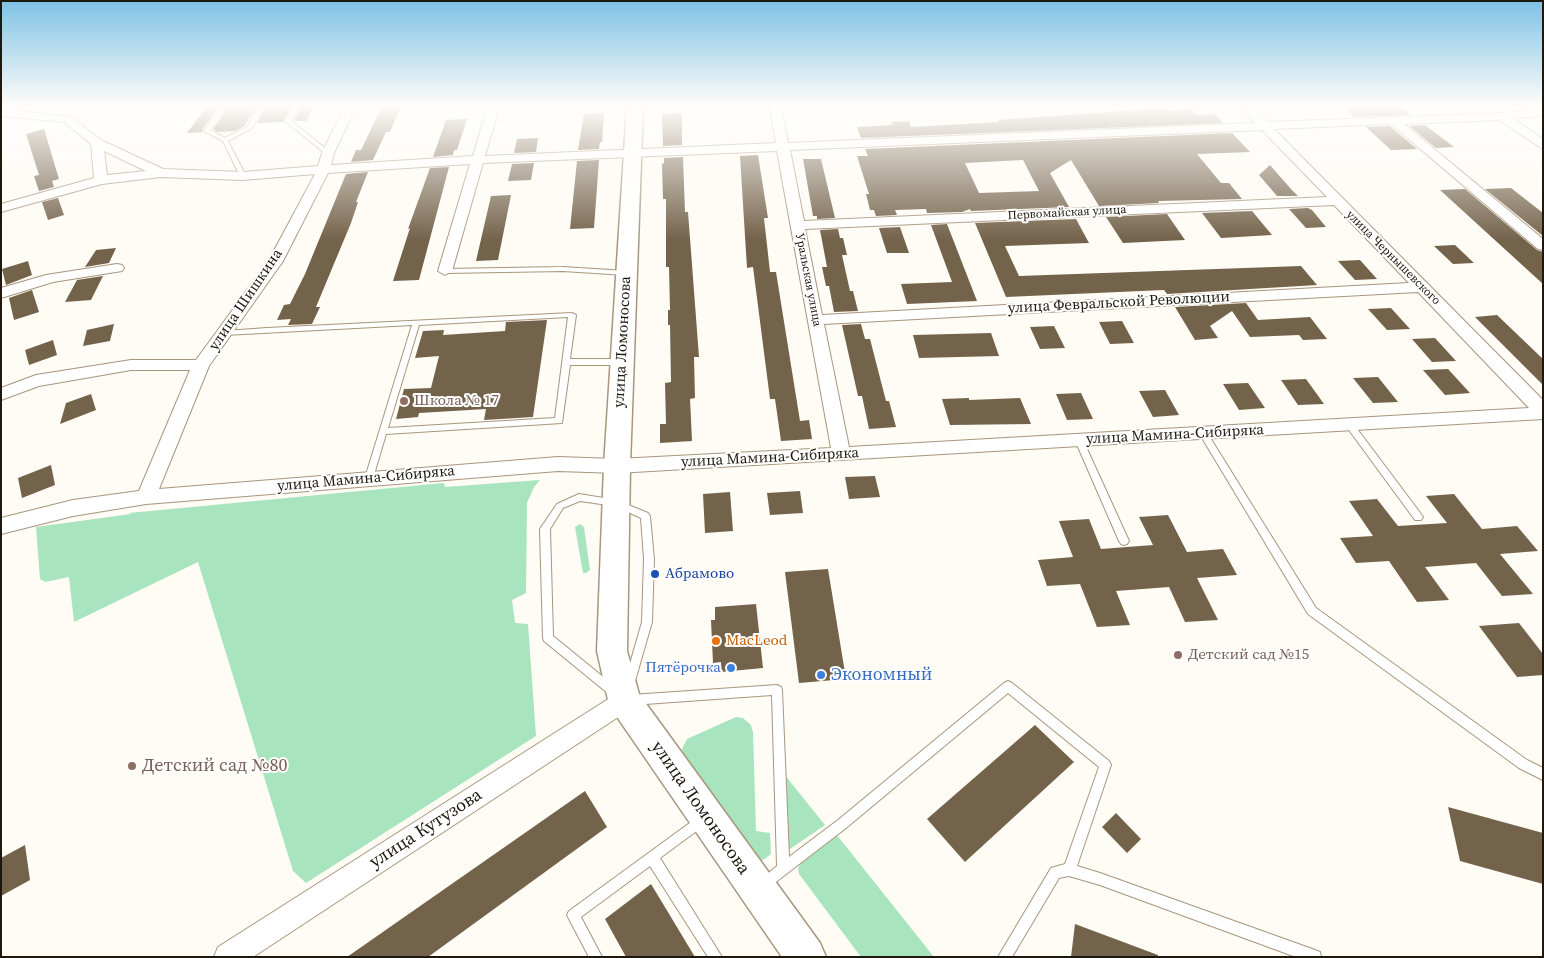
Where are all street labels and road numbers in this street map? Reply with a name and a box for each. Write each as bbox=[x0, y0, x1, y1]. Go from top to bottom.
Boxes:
street label: Первомайская улица bbox=[1007, 203, 1127, 223]
street label: улица Чернышевского bbox=[1343, 208, 1443, 308]
street label: Уральская улица bbox=[792, 232, 824, 328]
street label: улица Шишкина bbox=[205, 246, 287, 354]
street label: улица Ломоносова bbox=[611, 276, 635, 408]
street label: улица Февральской Революции bbox=[1007, 288, 1231, 318]
street label: улица Мамина-Сибиряка bbox=[1086, 421, 1264, 449]
street label: улица Мамина-Сибиряка bbox=[681, 444, 859, 472]
street label: улица Мамина-Сибиряка bbox=[276, 462, 456, 496]
street label: улица Ломоносова bbox=[646, 737, 754, 879]
street label: улица Кутузова bbox=[366, 785, 486, 873]

